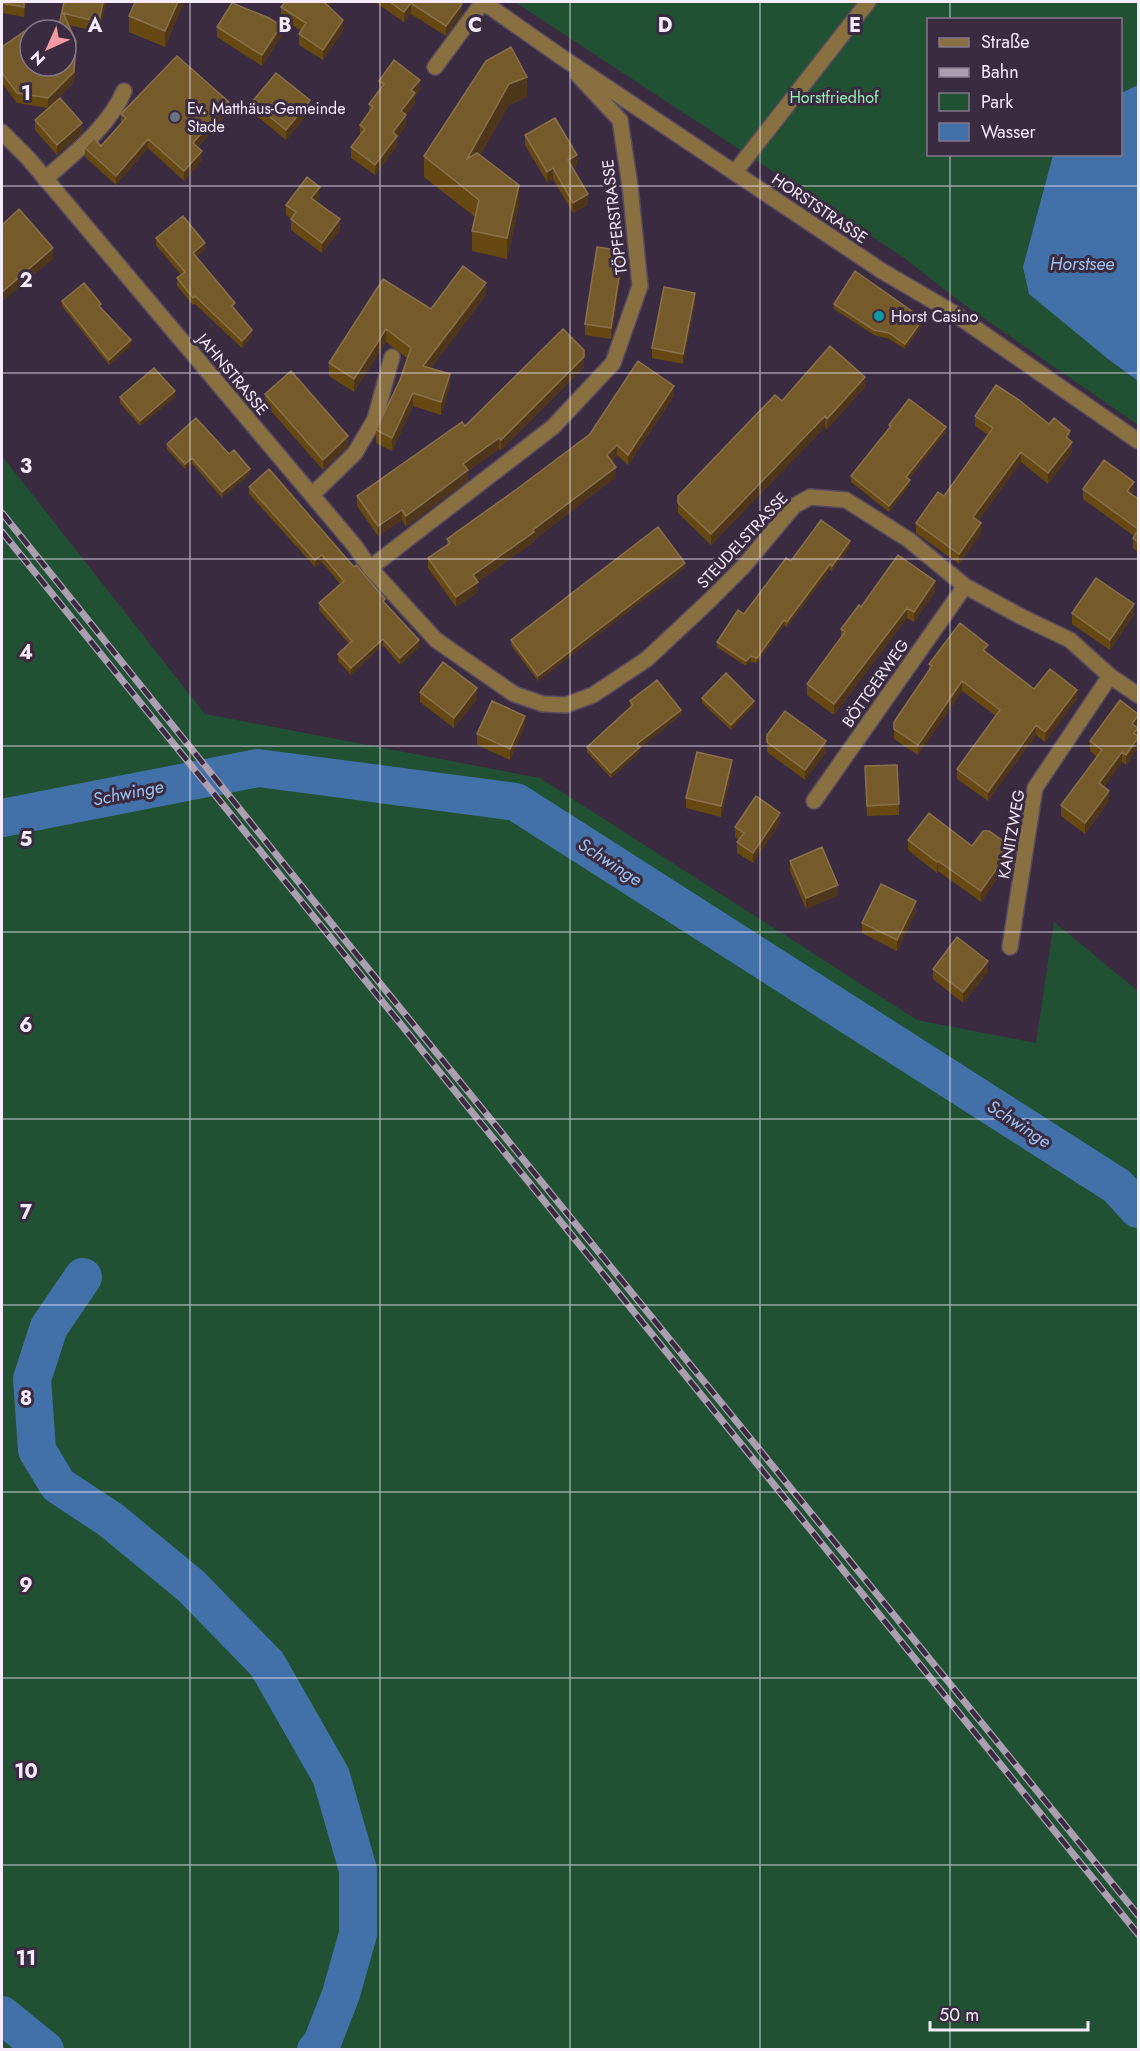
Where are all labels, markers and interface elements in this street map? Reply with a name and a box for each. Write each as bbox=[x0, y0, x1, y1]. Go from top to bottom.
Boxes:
text: A bbox=[87, 11, 103, 40]
text: B bbox=[278, 11, 292, 40]
text: C bbox=[468, 11, 482, 40]
text: D bbox=[658, 11, 672, 40]
text: E bbox=[849, 11, 861, 40]
north arrow bbox=[18, 18, 78, 78]
legend bbox=[927, 18, 1122, 156]
text: Straße bbox=[981, 29, 1029, 55]
text: N bbox=[25, 46, 50, 71]
text: Bahn bbox=[981, 59, 1019, 85]
text: 1 bbox=[21, 79, 31, 108]
park label: Horstfriedhof bbox=[789, 86, 879, 109]
text: Park bbox=[981, 89, 1013, 115]
place label: Ev. Matthäus-Gemeinde Stade bbox=[187, 97, 345, 138]
marker: Ev. Matthäus-Gemeinde Stade bbox=[168, 110, 182, 124]
text: Wasser bbox=[981, 119, 1036, 145]
street label: TÖPFERSTRASSE bbox=[596, 158, 633, 276]
street label: HORSTSTRASSE bbox=[767, 168, 872, 249]
water label: Horstsee bbox=[1050, 251, 1114, 277]
text: 2 bbox=[19, 266, 33, 295]
place label: Horst Casino bbox=[891, 305, 978, 328]
marker: Horst Casino bbox=[872, 309, 886, 323]
street label: JAHNSTRASSE bbox=[190, 327, 274, 420]
text: 3 bbox=[20, 452, 32, 481]
street label: STEUDELSTRASSE bbox=[692, 487, 793, 594]
street label: BÖTTGERWEG bbox=[836, 635, 914, 732]
text: 4 bbox=[19, 638, 33, 667]
water label: Schwinge bbox=[90, 773, 166, 813]
street label: KANITZWEG bbox=[992, 788, 1031, 880]
text: 5 bbox=[20, 825, 33, 854]
water label: Schwinge bbox=[573, 832, 647, 892]
text: 6 bbox=[19, 1011, 33, 1040]
water label: Schwinge bbox=[982, 1094, 1056, 1154]
text: 7 bbox=[20, 1198, 33, 1227]
text: 8 bbox=[20, 1384, 32, 1413]
text: 9 bbox=[19, 1571, 33, 1600]
text: 10 bbox=[14, 1757, 38, 1786]
text: 11 bbox=[16, 1944, 36, 1973]
scale bar bbox=[930, 1994, 1088, 2032]
text: 50 m bbox=[939, 2002, 979, 2028]

